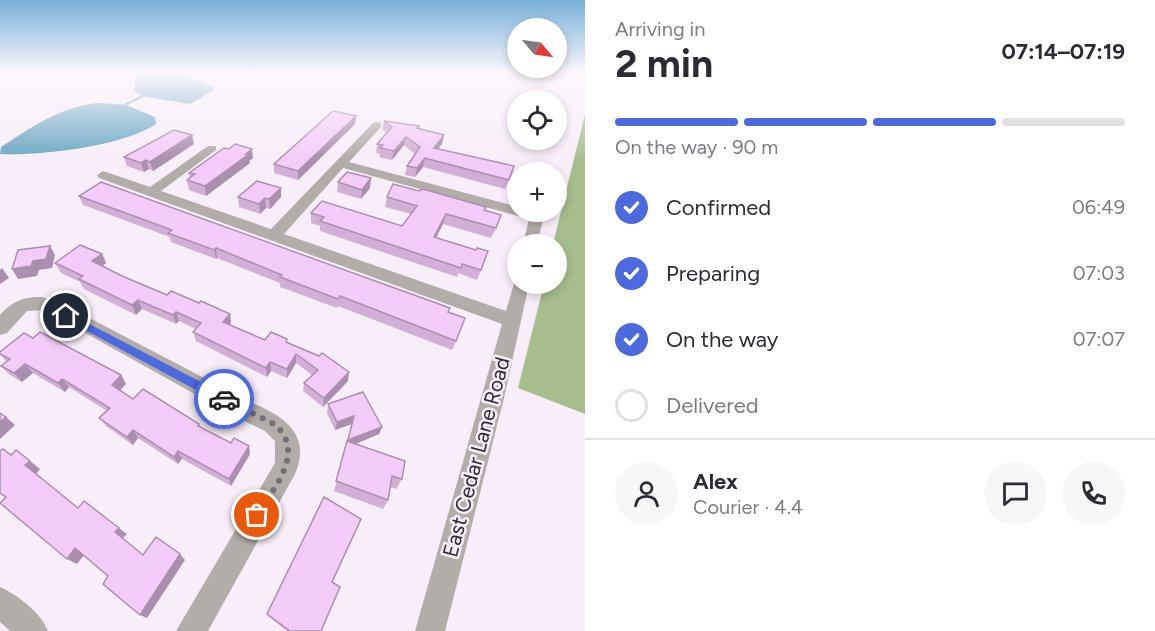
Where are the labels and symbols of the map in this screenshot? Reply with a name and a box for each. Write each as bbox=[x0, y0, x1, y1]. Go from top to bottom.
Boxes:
north arrow bbox=[507, 18, 567, 78]
pin bbox=[40, 290, 91, 341]
street label: East Cedar Lane Road bbox=[437, 354, 515, 560]
courier bbox=[194, 369, 254, 429]
pin bbox=[231, 489, 282, 540]

